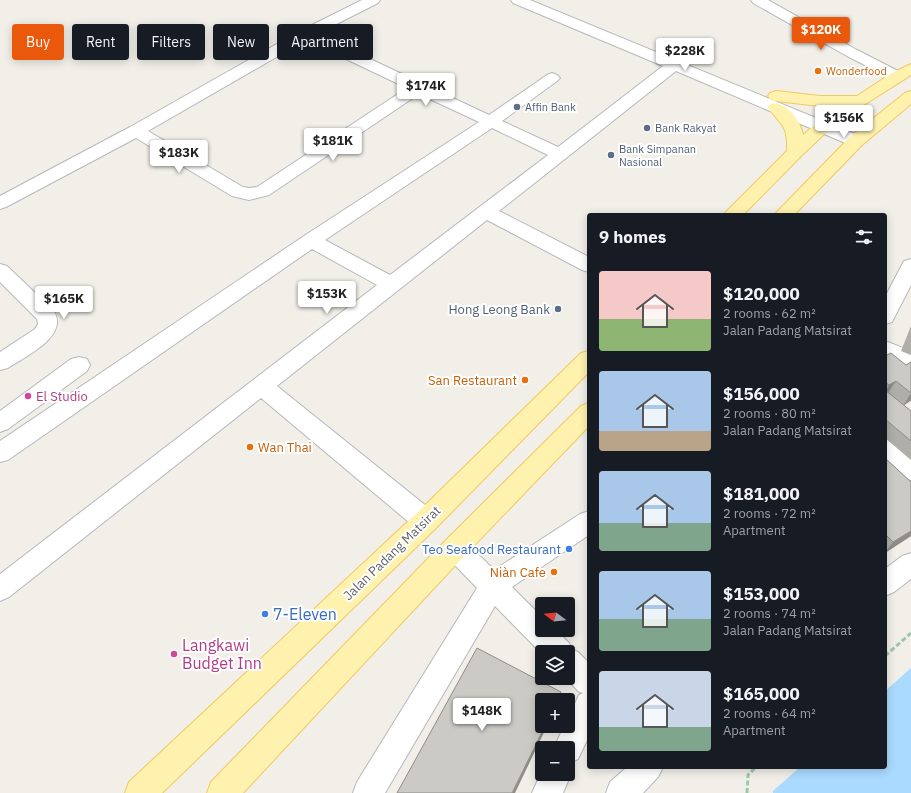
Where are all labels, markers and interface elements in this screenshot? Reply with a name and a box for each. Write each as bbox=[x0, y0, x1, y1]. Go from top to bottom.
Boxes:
pin: $120K bbox=[793, 17, 849, 51]
text: $120K bbox=[801, 21, 841, 38]
chip: Buy bbox=[12, 24, 64, 60]
chip: Rent bbox=[72, 24, 129, 60]
chip: Filters bbox=[137, 24, 205, 60]
chip: New bbox=[213, 24, 269, 60]
chip: Apartment bbox=[277, 24, 373, 60]
pin: $228K bbox=[657, 38, 713, 72]
text: $228K bbox=[665, 42, 705, 59]
place label: Wonderfood bbox=[826, 64, 887, 78]
marker: Wonderfood bbox=[813, 66, 823, 76]
pin: $174K bbox=[398, 73, 454, 107]
text: $174K bbox=[406, 77, 446, 94]
place label: Affin Bank bbox=[525, 100, 576, 114]
marker: Affin Bank bbox=[512, 102, 522, 112]
pin: $156K bbox=[816, 105, 872, 139]
text: $156K bbox=[824, 109, 864, 126]
place label: Bank Rakyat bbox=[655, 121, 717, 135]
marker: Bank Rakyat bbox=[642, 123, 652, 133]
pin: $181K bbox=[305, 128, 361, 162]
text: $181K bbox=[313, 132, 353, 149]
pin: $183K bbox=[151, 140, 207, 174]
place label: Bank Simpanan Nasional bbox=[619, 142, 696, 169]
text: $183K bbox=[159, 144, 199, 161]
marker: Bank Simpanan Nasional bbox=[606, 150, 616, 160]
text: 9 homes bbox=[599, 226, 666, 248]
icon: filters bbox=[853, 226, 875, 248]
pin: $153K bbox=[299, 281, 355, 315]
text: $120,000 bbox=[723, 283, 800, 305]
text: $153K bbox=[307, 285, 347, 302]
pin: $165K bbox=[36, 286, 92, 320]
icon: home bbox=[631, 287, 679, 335]
text: $165K bbox=[44, 290, 84, 307]
place label: Hong Leong Bank bbox=[448, 301, 550, 318]
marker: Hong Leong Bank bbox=[553, 304, 563, 314]
text: 2 rooms · 62 m² bbox=[723, 305, 816, 322]
text: Jalan Padang Matsirat bbox=[723, 322, 852, 339]
place label: San Restaurant bbox=[428, 372, 517, 389]
marker: San Restaurant bbox=[520, 375, 530, 385]
text: $156,000 bbox=[723, 383, 800, 405]
icon: home bbox=[631, 387, 679, 435]
place label: El Studio bbox=[36, 388, 88, 405]
marker: El Studio bbox=[23, 391, 33, 401]
text: 2 rooms · 80 m² bbox=[723, 405, 816, 422]
text: Jalan Padang Matsirat bbox=[723, 422, 852, 439]
place label: Wan Thai bbox=[258, 439, 312, 456]
marker: Wan Thai bbox=[245, 442, 255, 452]
text: $181,000 bbox=[723, 483, 800, 505]
icon: home bbox=[631, 487, 679, 535]
street label: Jalan Padang Matsirat bbox=[340, 502, 444, 604]
text: 2 rooms · 72 m² bbox=[723, 505, 816, 522]
text: Apartment bbox=[723, 522, 786, 539]
place label: Teo Seafood Restaurant bbox=[422, 541, 561, 558]
marker: Teo Seafood Restaurant bbox=[564, 544, 574, 554]
place label: Niàn Cafe bbox=[490, 564, 546, 581]
marker: Niàn Cafe bbox=[549, 567, 559, 577]
text: $153,000 bbox=[723, 583, 800, 605]
icon: home bbox=[631, 587, 679, 635]
north arrow bbox=[535, 597, 575, 637]
map controls bbox=[535, 597, 575, 781]
place label: 7-Eleven bbox=[273, 604, 337, 624]
text: 2 rooms · 74 m² bbox=[723, 605, 816, 622]
marker: 7-Eleven bbox=[260, 609, 270, 619]
text: Jalan Padang Matsirat bbox=[723, 622, 852, 639]
place label: Langkawi Budget Inn bbox=[182, 635, 262, 673]
button: layers bbox=[535, 645, 575, 685]
marker: Langkawi Budget Inn bbox=[169, 649, 179, 659]
text: $165,000 bbox=[723, 683, 800, 705]
icon: home bbox=[631, 687, 679, 735]
button: + bbox=[535, 693, 575, 733]
pin: $148K bbox=[454, 698, 510, 732]
text: $148K bbox=[462, 702, 502, 719]
text: 2 rooms · 64 m² bbox=[723, 705, 816, 722]
text: Apartment bbox=[723, 722, 786, 739]
button: − bbox=[535, 741, 575, 781]

